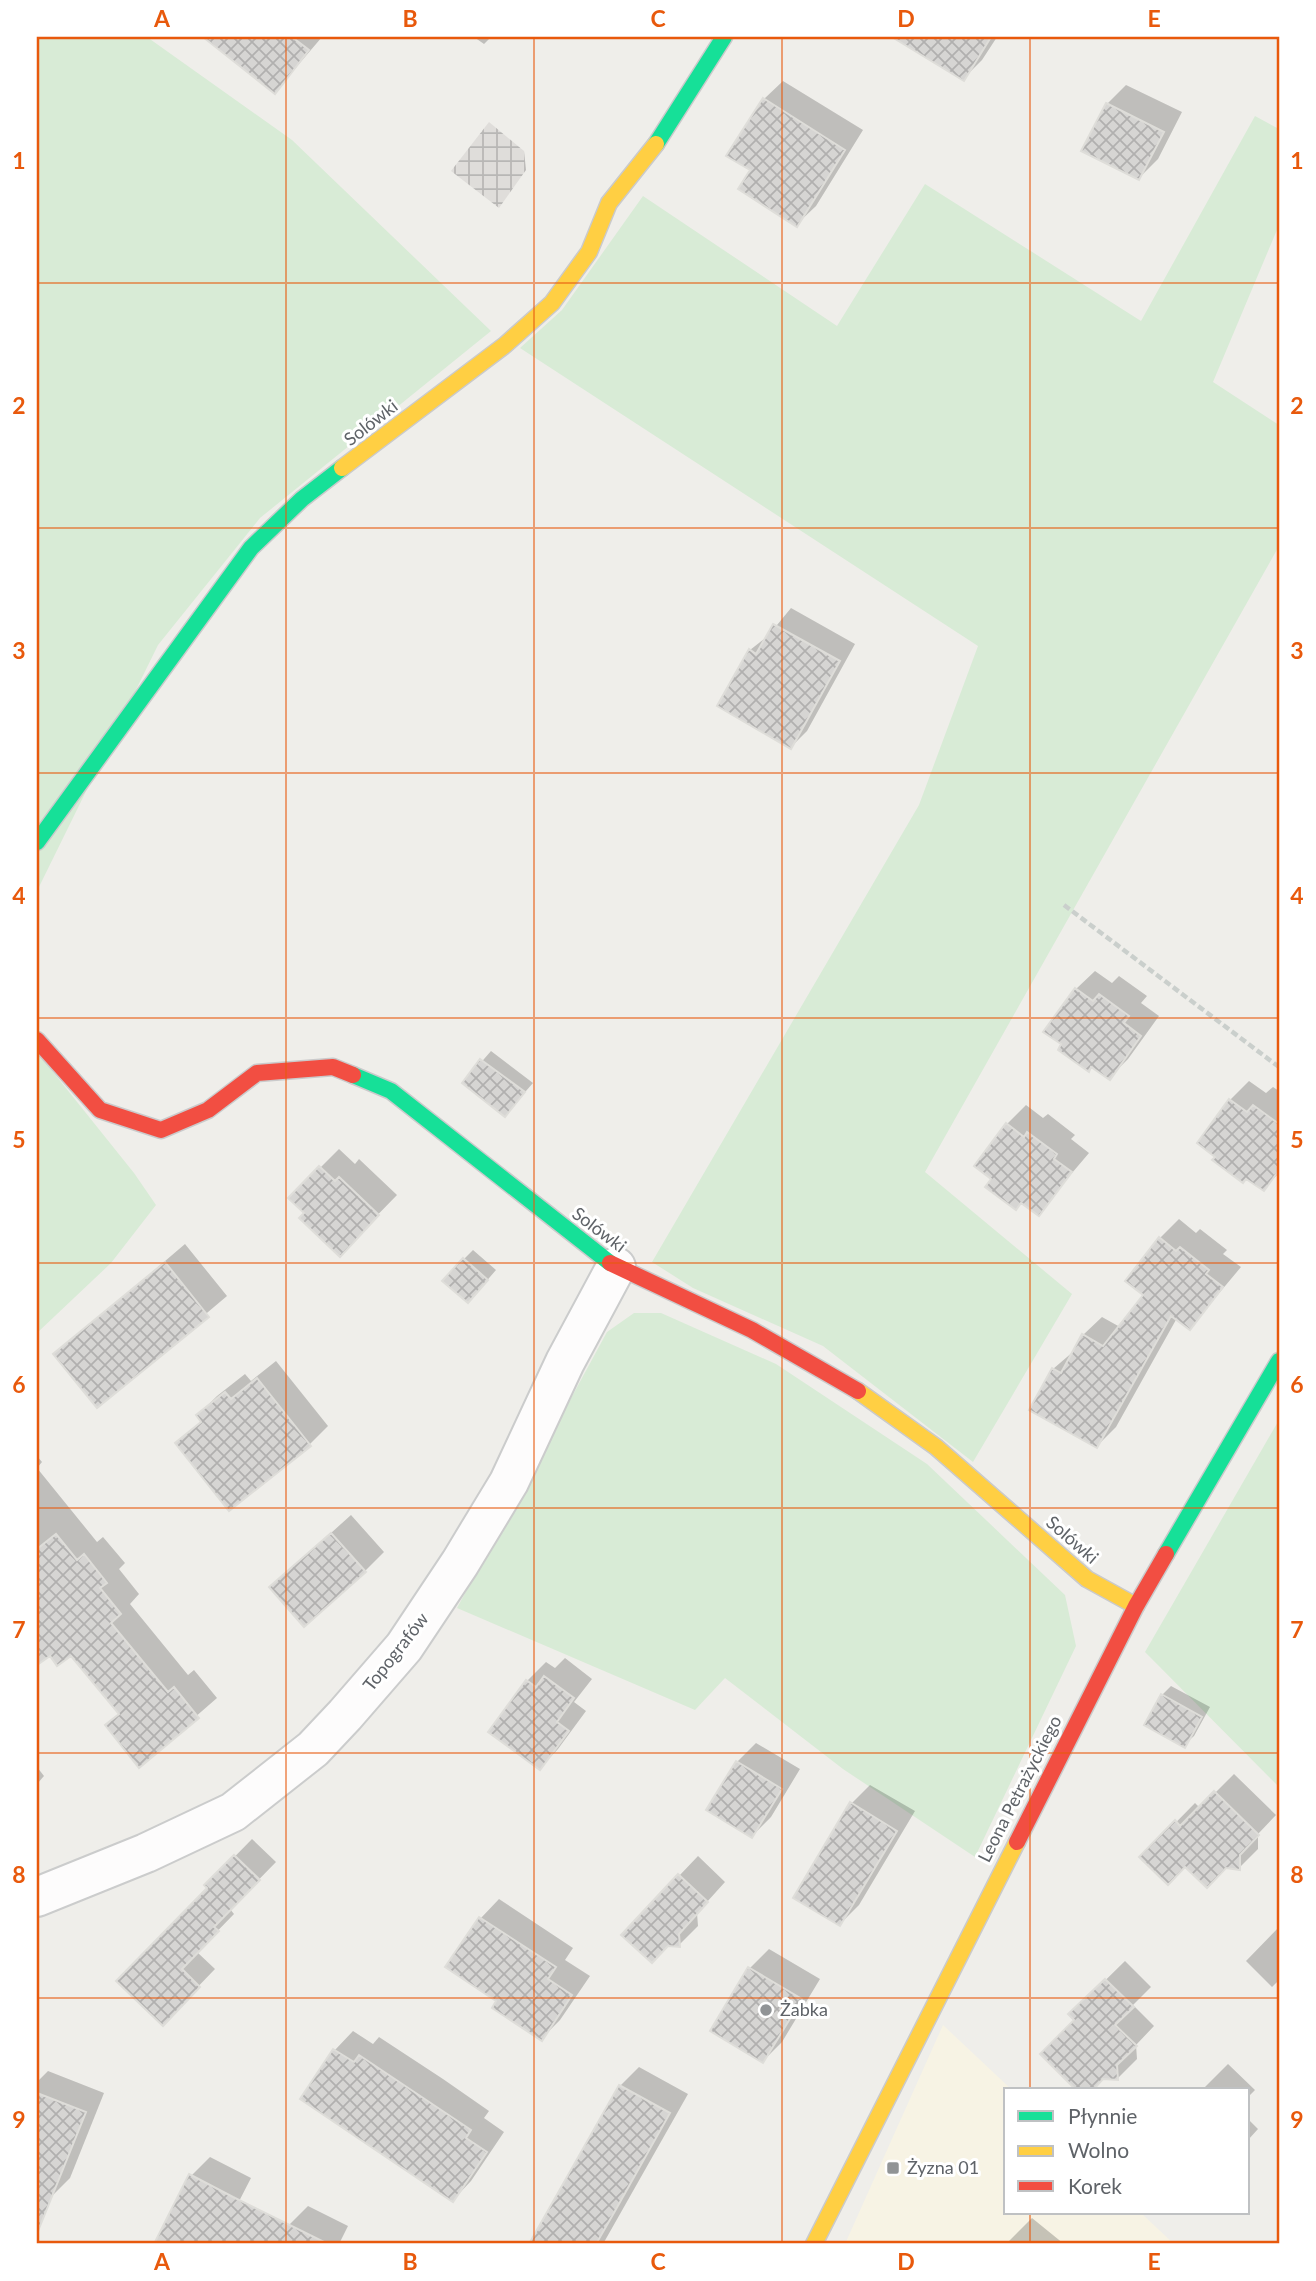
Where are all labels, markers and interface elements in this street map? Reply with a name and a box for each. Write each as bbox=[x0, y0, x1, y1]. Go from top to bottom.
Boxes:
text: A bbox=[153, 4, 171, 32]
text: B bbox=[402, 4, 418, 32]
text: C bbox=[650, 4, 666, 32]
text: D bbox=[897, 4, 915, 32]
text: E bbox=[1147, 4, 1161, 32]
text: 1 bbox=[12, 146, 26, 174]
text: 1 bbox=[1290, 146, 1304, 174]
text: 2 bbox=[12, 391, 26, 419]
text: 2 bbox=[1290, 391, 1304, 419]
street label: Solówki bbox=[339, 395, 402, 450]
text: 3 bbox=[12, 636, 26, 664]
text: 3 bbox=[1290, 636, 1304, 664]
text: 4 bbox=[12, 881, 26, 909]
text: 4 bbox=[1290, 881, 1304, 909]
text: 5 bbox=[12, 1125, 26, 1153]
text: 5 bbox=[1290, 1125, 1304, 1153]
street label: Solówki bbox=[568, 1202, 631, 1257]
text: 6 bbox=[12, 1370, 26, 1398]
text: 6 bbox=[1290, 1370, 1304, 1398]
street label: Solówki bbox=[1042, 1511, 1103, 1568]
street label: Topografów bbox=[358, 1608, 433, 1695]
text: 7 bbox=[12, 1615, 26, 1643]
text: 7 bbox=[1290, 1615, 1304, 1643]
street label: Leona Petrażyckiego bbox=[973, 1712, 1066, 1866]
text: 8 bbox=[12, 1860, 26, 1888]
text: 8 bbox=[1290, 1860, 1304, 1888]
place label: Żabka bbox=[780, 1998, 828, 2020]
marker: Żabka bbox=[758, 2002, 774, 2018]
legend bbox=[1004, 2088, 1250, 2214]
text: Płynnie bbox=[1068, 2103, 1137, 2128]
text: 9 bbox=[12, 2105, 26, 2133]
text: 9 bbox=[1290, 2105, 1304, 2133]
text: Wolno bbox=[1068, 2137, 1129, 2162]
place label: Żyzna 01 bbox=[907, 2156, 979, 2178]
marker: Żyzna 01 bbox=[885, 2160, 901, 2176]
text: Korek bbox=[1068, 2173, 1122, 2198]
text: A bbox=[153, 2247, 171, 2275]
text: B bbox=[402, 2247, 418, 2275]
text: C bbox=[650, 2247, 666, 2275]
text: D bbox=[897, 2247, 915, 2275]
text: E bbox=[1147, 2247, 1161, 2275]

